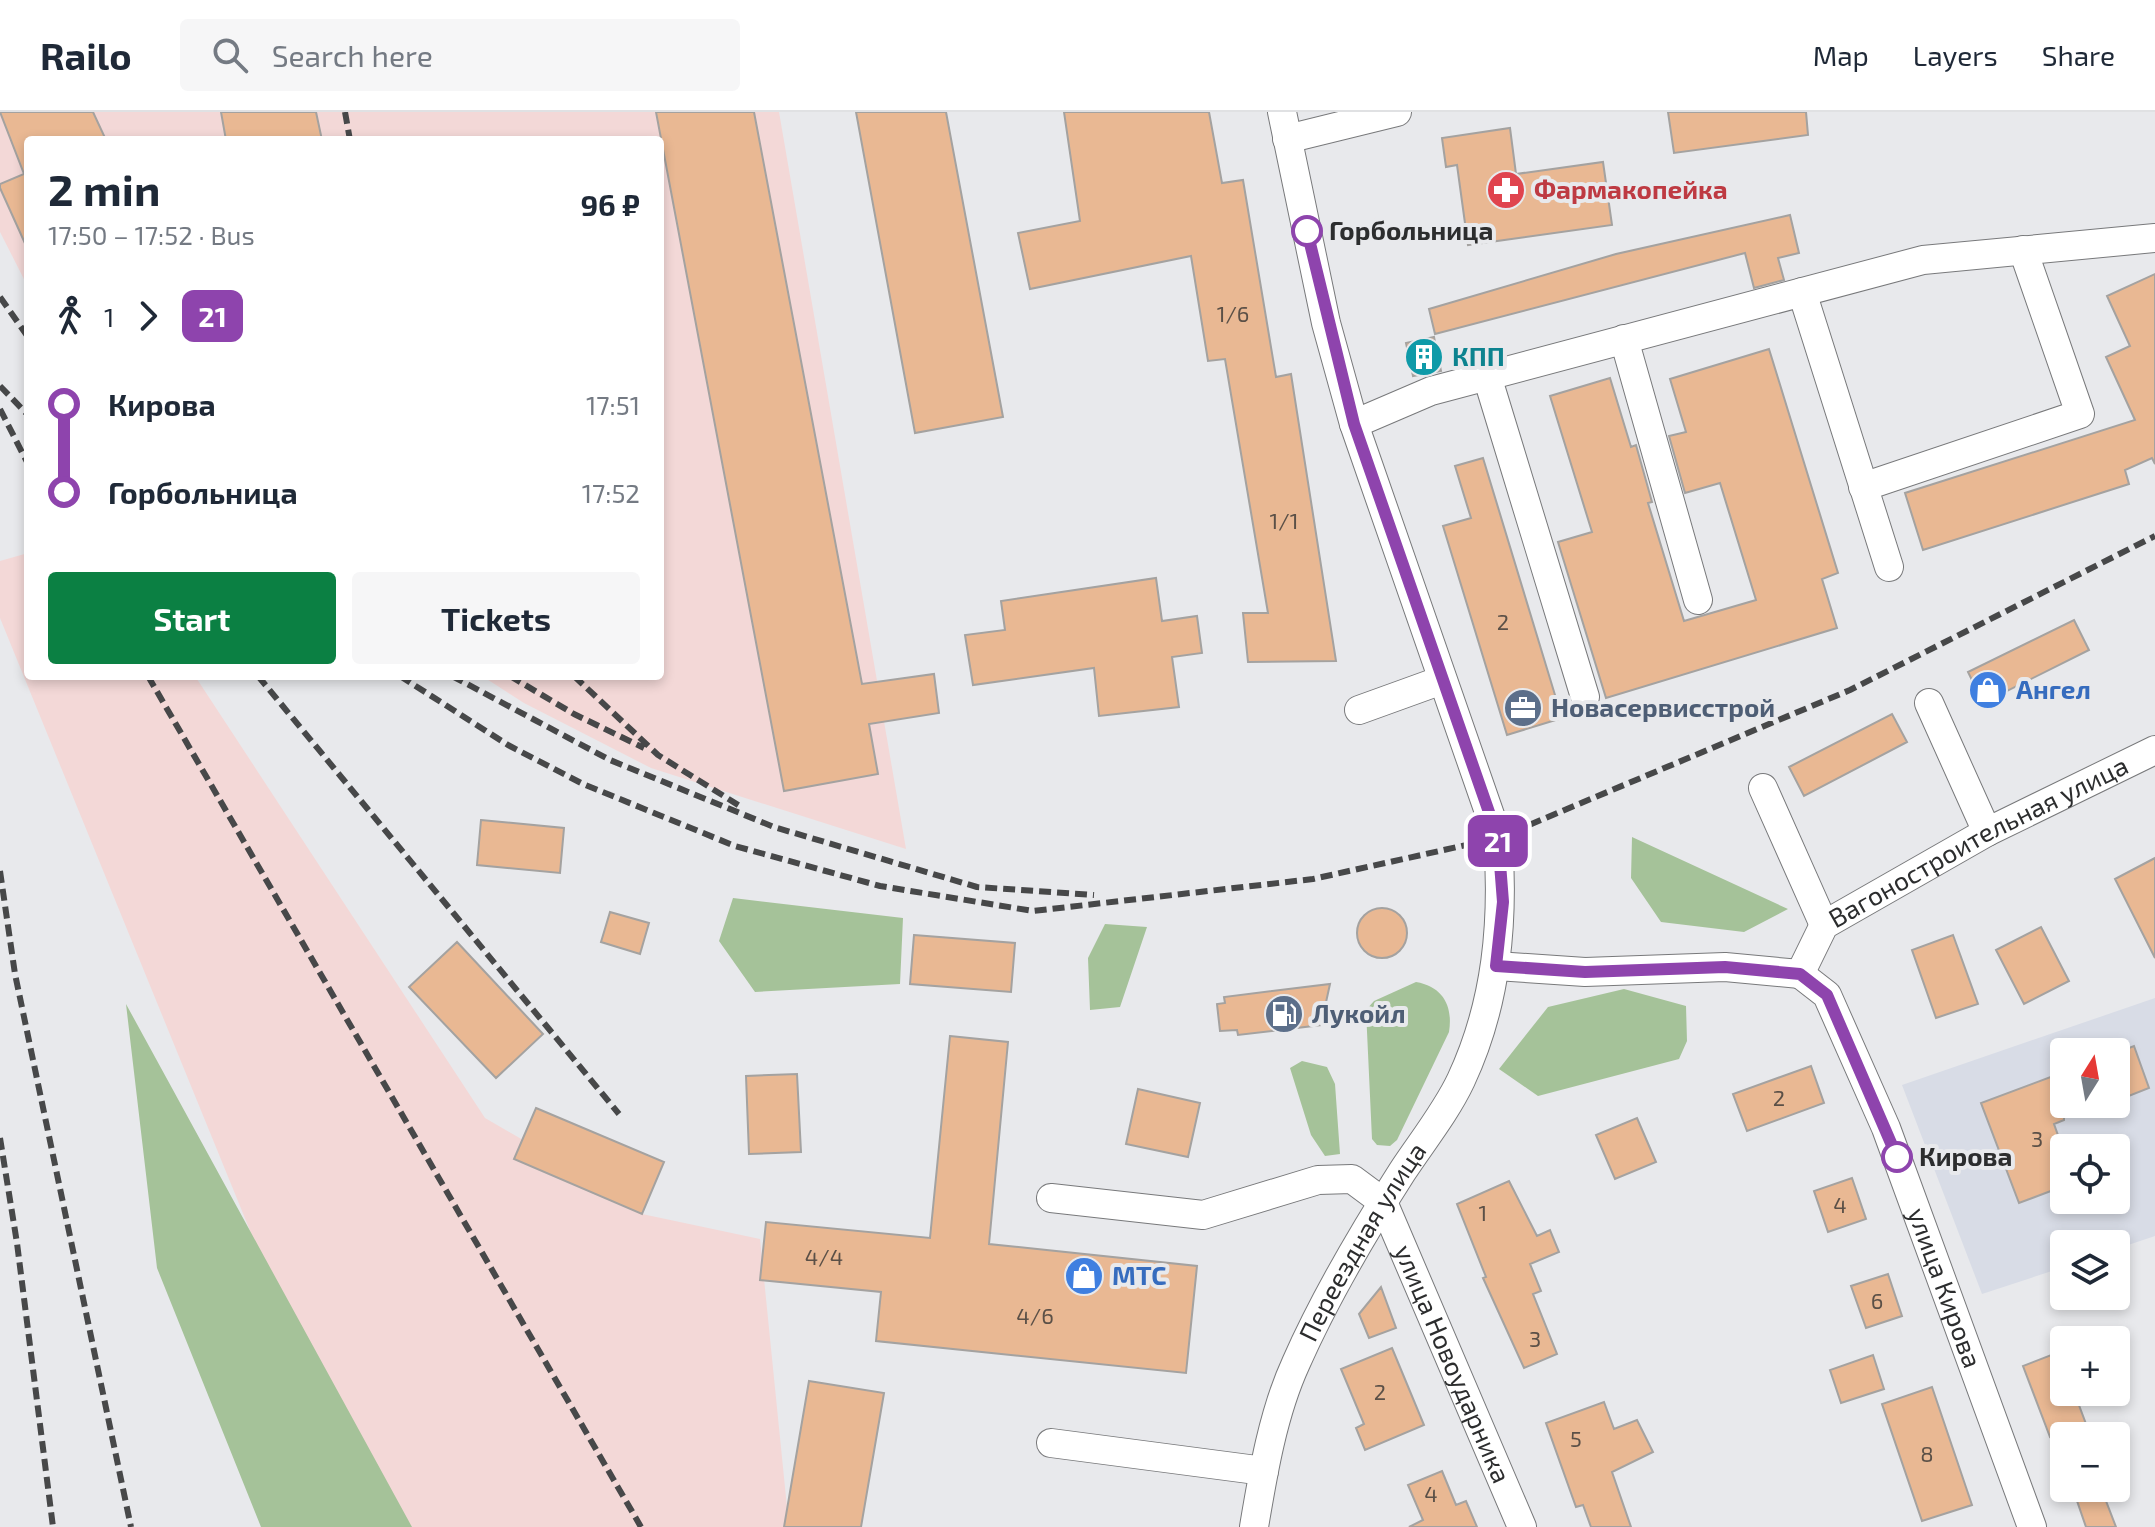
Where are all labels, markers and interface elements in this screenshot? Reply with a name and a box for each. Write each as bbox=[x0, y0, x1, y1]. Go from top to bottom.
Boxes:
search box bbox=[180, 19, 740, 91]
text: Railo bbox=[40, 32, 132, 78]
icon: search bbox=[208, 33, 252, 77]
text: Search here bbox=[272, 37, 433, 73]
text: Map bbox=[1813, 38, 1869, 72]
text: Layers bbox=[1913, 38, 1998, 72]
text: Share bbox=[2042, 38, 2115, 72]
text: 2 min bbox=[48, 162, 160, 215]
pharmacy icon: Фармакопейка bbox=[1485, 169, 1527, 211]
place label: Фармакопейка bbox=[1534, 173, 1728, 204]
text: 96 ₽ bbox=[580, 186, 640, 222]
place label: Горбольница bbox=[1329, 214, 1493, 245]
marker: Горбольница bbox=[1292, 216, 1322, 246]
text: 17:50 – 17:52 · Bus bbox=[48, 219, 255, 250]
icon: walk bbox=[48, 294, 92, 338]
icon: forward bbox=[126, 294, 170, 338]
text: 21 bbox=[198, 299, 227, 333]
house number: 1/6 bbox=[1217, 300, 1249, 326]
text: 1 bbox=[104, 301, 114, 332]
building icon: КПП bbox=[1403, 336, 1445, 378]
place label: КПП bbox=[1452, 340, 1505, 371]
text: Кирова bbox=[108, 386, 216, 422]
text: 17:51 bbox=[586, 389, 640, 420]
text: Горбольница bbox=[108, 474, 298, 510]
text: 17:52 bbox=[582, 477, 640, 508]
house number: 1/1 bbox=[1270, 507, 1298, 533]
button: Start bbox=[48, 572, 336, 664]
button: Tickets bbox=[352, 572, 640, 664]
house number: 2 bbox=[1497, 608, 1509, 634]
shop icon: Ангел bbox=[1967, 669, 2009, 711]
place label: Ангел bbox=[2016, 673, 2091, 704]
office icon: Новасервисстрой bbox=[1502, 687, 1544, 729]
place label: Новасервисстрой bbox=[1551, 691, 1775, 722]
street label: Вагоностроительная улица bbox=[1823, 749, 2133, 933]
line badge: 21 bbox=[1462, 815, 1534, 867]
text: 21 bbox=[1484, 824, 1512, 858]
fuel station icon: Лукойл bbox=[1263, 993, 1305, 1035]
place label: Лукойл bbox=[1312, 997, 1406, 1028]
north arrow bbox=[2050, 1038, 2130, 1118]
map controls bbox=[2050, 1038, 2130, 1502]
house number: 2 bbox=[1773, 1084, 1785, 1110]
house number: 3 bbox=[2031, 1125, 2043, 1151]
button: locate bbox=[2050, 1134, 2130, 1214]
street label: Переездная улица bbox=[1291, 1136, 1432, 1346]
place label: Кирова bbox=[1919, 1140, 2012, 1171]
marker: Кирова bbox=[1882, 1142, 1912, 1172]
house number: 4 bbox=[1833, 1191, 1847, 1217]
house number: 1 bbox=[1479, 1199, 1487, 1225]
street label: улица Кирова bbox=[1902, 1203, 1989, 1372]
button: layers bbox=[2050, 1230, 2130, 1310]
street label: улица Новоударника bbox=[1388, 1240, 1518, 1487]
house number: 4/4 bbox=[805, 1243, 843, 1269]
shop icon: МТС bbox=[1063, 1255, 1105, 1297]
place label: МТС bbox=[1112, 1259, 1167, 1290]
house number: 6 bbox=[1871, 1287, 1883, 1313]
house number: 4/6 bbox=[1016, 1302, 1054, 1328]
house number: 3 bbox=[1529, 1325, 1541, 1351]
button: + bbox=[2050, 1326, 2130, 1406]
house number: 2 bbox=[1374, 1378, 1386, 1404]
button: − bbox=[2050, 1422, 2130, 1502]
house number: 5 bbox=[1570, 1425, 1582, 1451]
house number: 8 bbox=[1920, 1440, 1934, 1466]
house number: 4 bbox=[1424, 1480, 1438, 1506]

